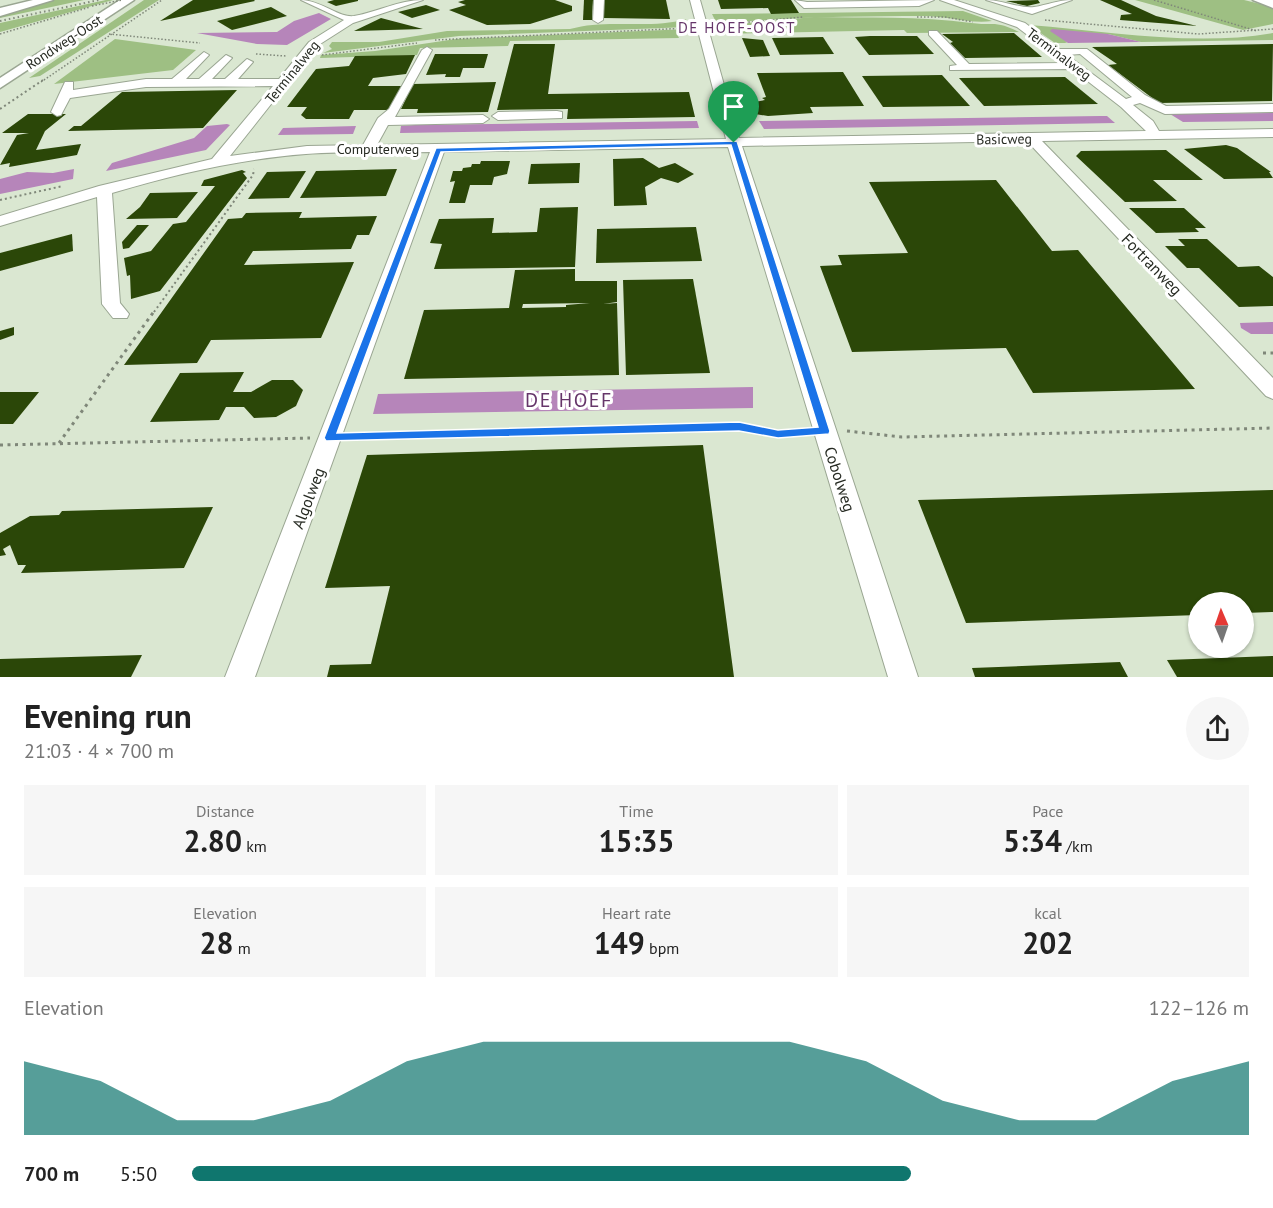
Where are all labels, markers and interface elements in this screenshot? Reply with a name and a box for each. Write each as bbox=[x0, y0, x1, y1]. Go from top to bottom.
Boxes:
street label: Rondweg-Oost bbox=[22, 10, 106, 73]
district label: DE HOEF-OOST bbox=[678, 18, 796, 37]
street label: Terminalweg bbox=[1023, 24, 1095, 84]
street label: Terminalweg bbox=[261, 37, 323, 107]
pin bbox=[708, 81, 759, 143]
icon: arrive bbox=[717, 90, 750, 123]
street label: Basicweg bbox=[976, 130, 1032, 148]
street label: Computerweg bbox=[337, 140, 419, 158]
street label: Fortranweg bbox=[1118, 229, 1186, 299]
district label: DE HOEF bbox=[525, 387, 613, 413]
street label: Cobolweg bbox=[820, 444, 860, 514]
street label: Algolweg bbox=[287, 465, 329, 531]
north arrow bbox=[1188, 592, 1254, 658]
map controls bbox=[1188, 592, 1254, 658]
text: Evening run bbox=[24, 694, 192, 737]
button: share bbox=[1186, 697, 1249, 760]
text: 21:03 · 4 × 700 m bbox=[24, 738, 174, 764]
text: Distance bbox=[196, 801, 254, 821]
text: Time bbox=[619, 801, 654, 821]
text: Pace bbox=[1032, 801, 1063, 821]
text: 2.80 bbox=[183, 821, 242, 860]
text: 15:35 bbox=[598, 821, 675, 860]
text: 5:34 bbox=[1003, 821, 1062, 860]
text: km bbox=[242, 836, 267, 856]
text: /km bbox=[1062, 836, 1093, 856]
text: Elevation bbox=[193, 903, 257, 923]
text: Heart rate bbox=[602, 903, 671, 923]
text: kcal bbox=[1034, 903, 1061, 923]
text: 28 bbox=[200, 923, 234, 962]
text: 149 bbox=[594, 923, 645, 962]
text: 202 bbox=[1022, 923, 1073, 962]
text: m bbox=[234, 938, 251, 958]
text: bpm bbox=[645, 938, 679, 958]
text: Elevation bbox=[24, 995, 104, 1021]
text: 122–126 m bbox=[1149, 995, 1249, 1021]
text: 700 m bbox=[24, 1161, 79, 1187]
text: 5:50 bbox=[120, 1161, 157, 1187]

